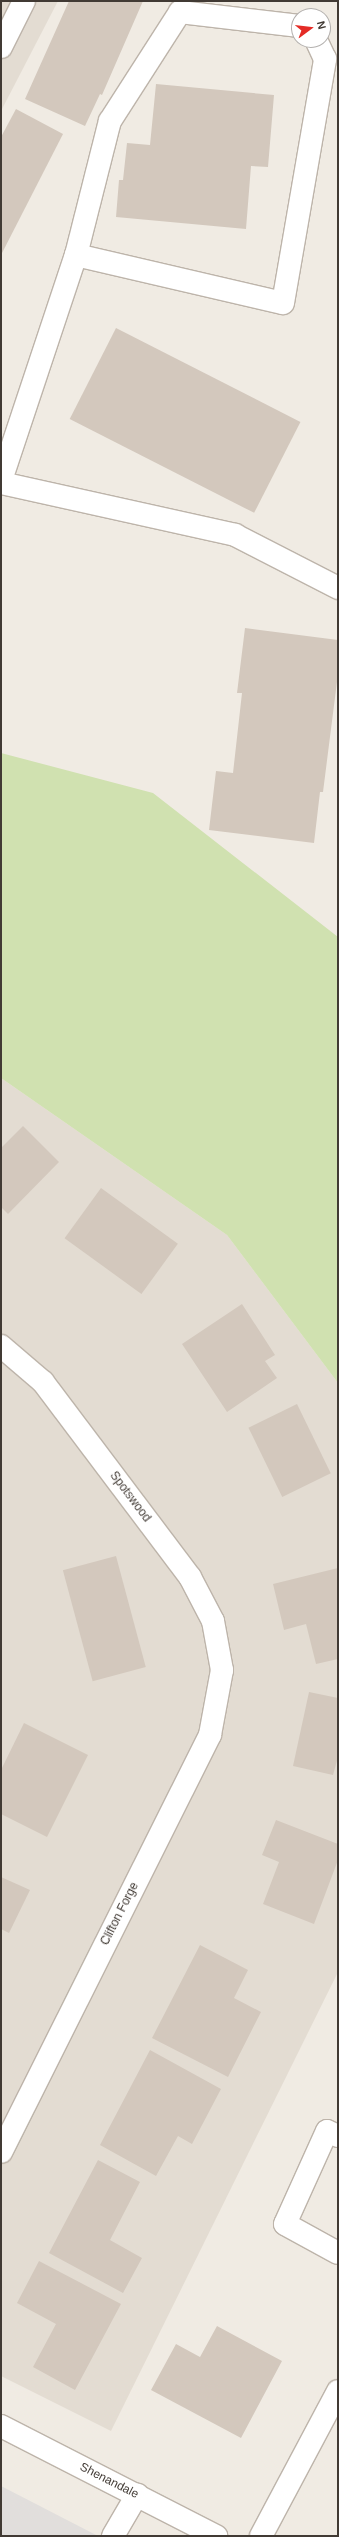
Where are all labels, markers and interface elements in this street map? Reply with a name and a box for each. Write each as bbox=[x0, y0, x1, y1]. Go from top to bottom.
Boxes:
north arrow bbox=[291, 8, 331, 48]
text: N bbox=[315, 20, 328, 31]
street label: Spotswood bbox=[106, 1469, 154, 1525]
street label: Clifton Forge bbox=[98, 1880, 142, 1948]
street label: Shenandale bbox=[77, 2460, 141, 2502]

